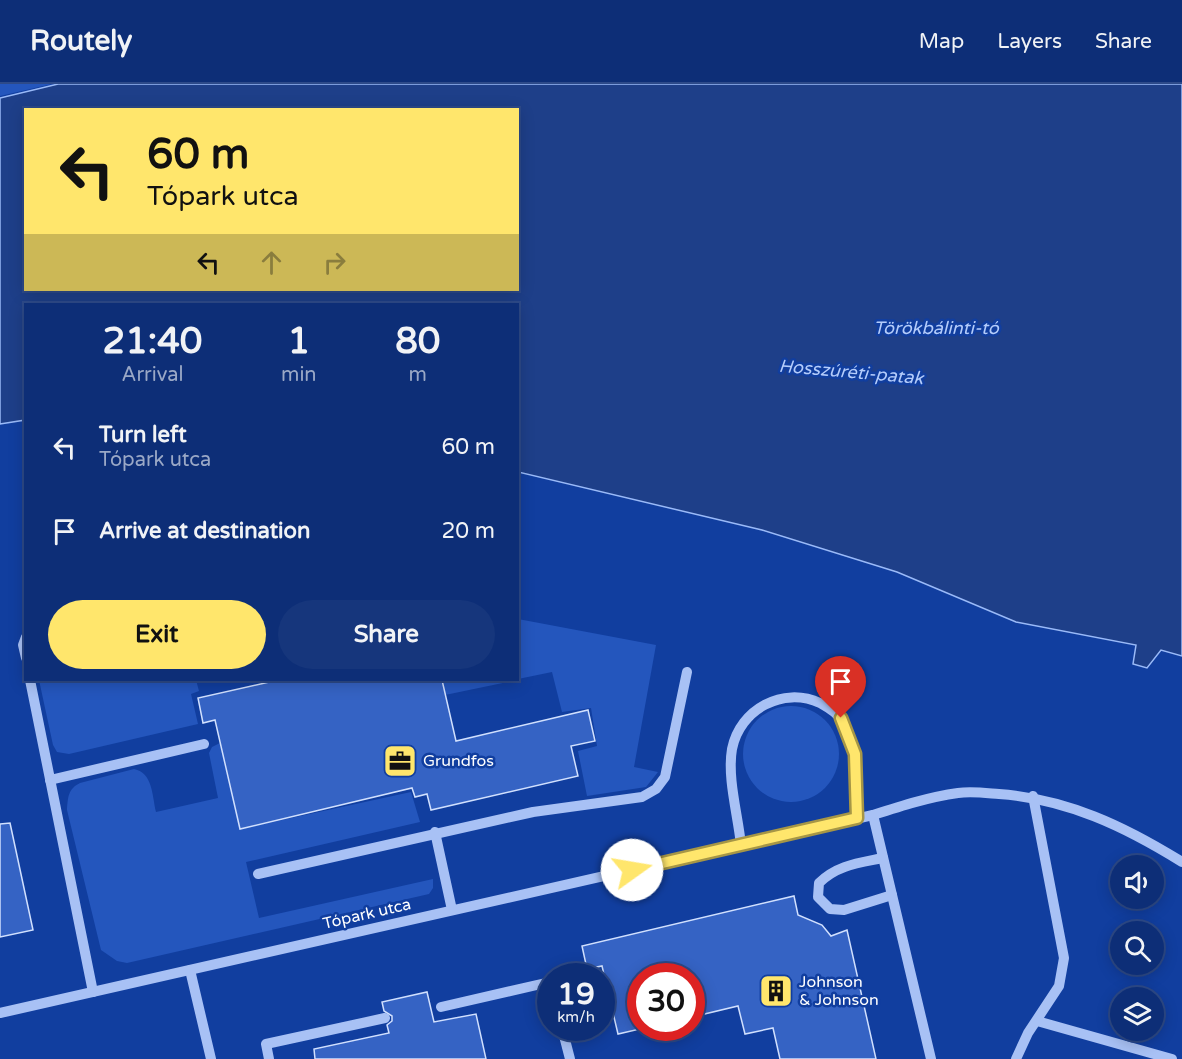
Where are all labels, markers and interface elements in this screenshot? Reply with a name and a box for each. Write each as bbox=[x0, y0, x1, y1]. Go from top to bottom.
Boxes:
text: Routely bbox=[30, 24, 132, 58]
text: Map bbox=[919, 29, 964, 54]
text: Layers bbox=[997, 29, 1062, 54]
text: Share bbox=[1095, 29, 1152, 54]
text: 60 m bbox=[147, 129, 249, 180]
icon: left bbox=[48, 132, 126, 210]
text: Tópark utca bbox=[147, 180, 299, 213]
icon: left bbox=[192, 246, 225, 279]
icon: ahead bbox=[255, 246, 288, 279]
icon: right bbox=[318, 246, 351, 279]
water label: Törökbálinti-tó bbox=[873, 317, 1000, 339]
text: 21:40 bbox=[103, 320, 202, 363]
text: 1 bbox=[287, 320, 310, 363]
text: 80 bbox=[395, 320, 440, 363]
water label: Hosszúréti-patak bbox=[778, 355, 925, 389]
text: Arrival bbox=[122, 363, 183, 387]
text: min bbox=[281, 363, 317, 387]
text: m bbox=[409, 363, 427, 387]
text: Turn left bbox=[99, 422, 187, 448]
icon: left bbox=[48, 431, 81, 464]
text: 60 m bbox=[441, 434, 495, 460]
text: Tópark utca bbox=[99, 448, 211, 472]
icon: arrive bbox=[48, 515, 81, 548]
text: Arrive at destination bbox=[99, 518, 310, 544]
text: 20 m bbox=[441, 518, 495, 544]
button: Exit bbox=[48, 600, 266, 669]
button: Share bbox=[278, 600, 495, 669]
pin bbox=[815, 656, 866, 718]
icon: arrive bbox=[824, 665, 857, 698]
office icon: Grundfos bbox=[382, 743, 418, 779]
place label: Grundfos bbox=[423, 751, 494, 771]
position arrow bbox=[600, 838, 664, 902]
map controls bbox=[1110, 855, 1164, 1041]
button: sound bbox=[1110, 855, 1164, 909]
street label: Tópark utca bbox=[321, 894, 413, 934]
button: search bbox=[1110, 921, 1164, 975]
speed limit sign: 30 bbox=[627, 963, 705, 1041]
place label: Johnson & Johnson bbox=[799, 972, 879, 1010]
building icon: Johnson & Johnson bbox=[758, 973, 794, 1009]
text: 19 bbox=[557, 976, 595, 1013]
button: layers bbox=[1110, 987, 1164, 1041]
text: km/h bbox=[557, 1008, 595, 1026]

